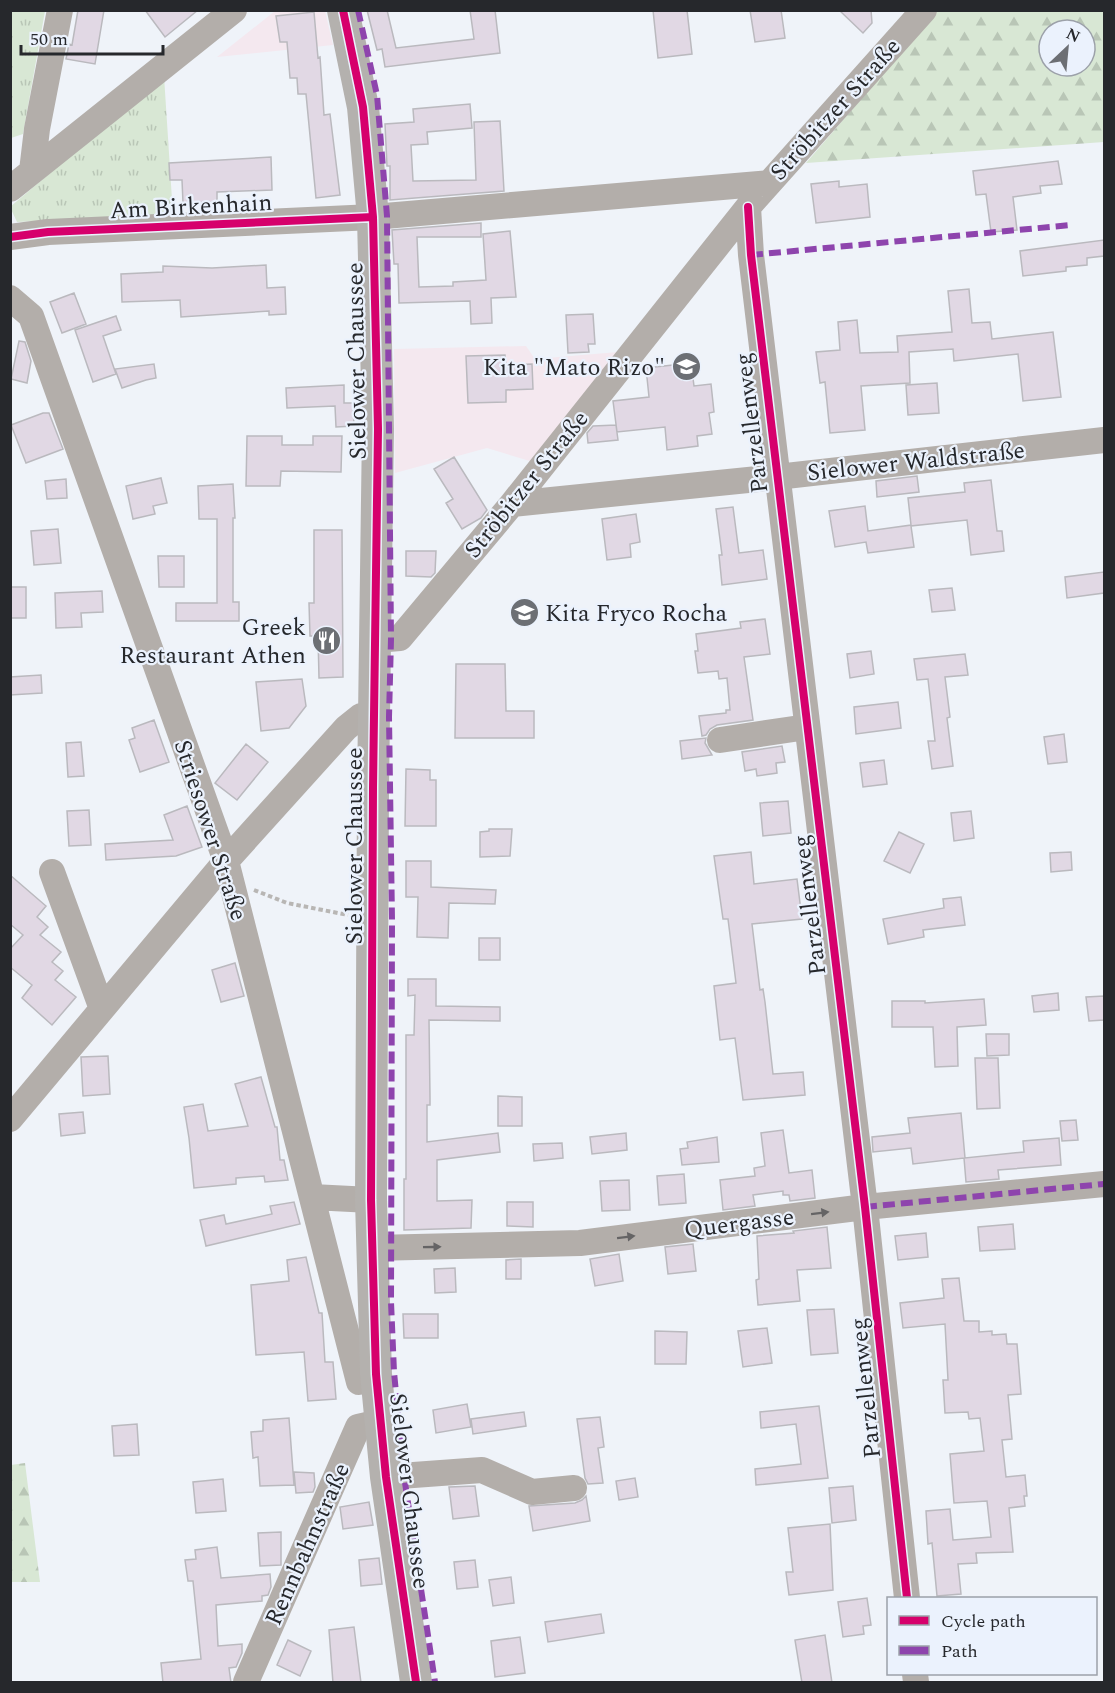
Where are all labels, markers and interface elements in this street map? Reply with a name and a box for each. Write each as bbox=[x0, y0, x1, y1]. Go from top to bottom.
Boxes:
scale bar bbox=[21, 18, 164, 56]
north arrow bbox=[1037, 18, 1097, 78]
text: N bbox=[1062, 22, 1084, 49]
text: 50 m bbox=[30, 26, 68, 53]
street label: Ströbitzer Straße bbox=[762, 30, 910, 189]
street label: Am Birkenhain bbox=[109, 185, 273, 229]
street label: Sielower Chaussee bbox=[337, 262, 377, 460]
place label: Kita "Mato Rizo" bbox=[483, 350, 665, 386]
school or university icon: Kita "Mato Rizo" bbox=[670, 351, 702, 383]
street label: Parzellenweg bbox=[726, 351, 778, 495]
street label: Ströbitzer Straße bbox=[456, 403, 598, 566]
street label: Sielower Waldstraße bbox=[805, 433, 1027, 491]
place label: Kita Fryco Rocha bbox=[545, 596, 728, 632]
school or university icon: Kita Fryco Rocha bbox=[508, 597, 540, 629]
place label: Greek Restaurant Athen bbox=[119, 610, 306, 674]
restaurant icon: Greek Restaurant Athen bbox=[311, 625, 343, 657]
street label: Striesower Straße bbox=[164, 735, 256, 925]
street label: Sielower Chaussee bbox=[337, 747, 373, 945]
street label: Parzellenweg bbox=[784, 833, 836, 977]
street label: Quergasse bbox=[682, 1199, 796, 1249]
one-way arrow bbox=[810, 1208, 829, 1218]
one-way arrow bbox=[617, 1233, 636, 1242]
one-way arrow bbox=[422, 1242, 441, 1252]
street label: Parzellenweg bbox=[841, 1316, 891, 1460]
street label: Sielower Chaussee bbox=[379, 1391, 439, 1591]
street label: Rennbahnstraße bbox=[256, 1457, 360, 1632]
legend bbox=[887, 1597, 1097, 1675]
text: Cycle path bbox=[941, 1608, 1026, 1635]
text: Path bbox=[941, 1638, 978, 1665]

